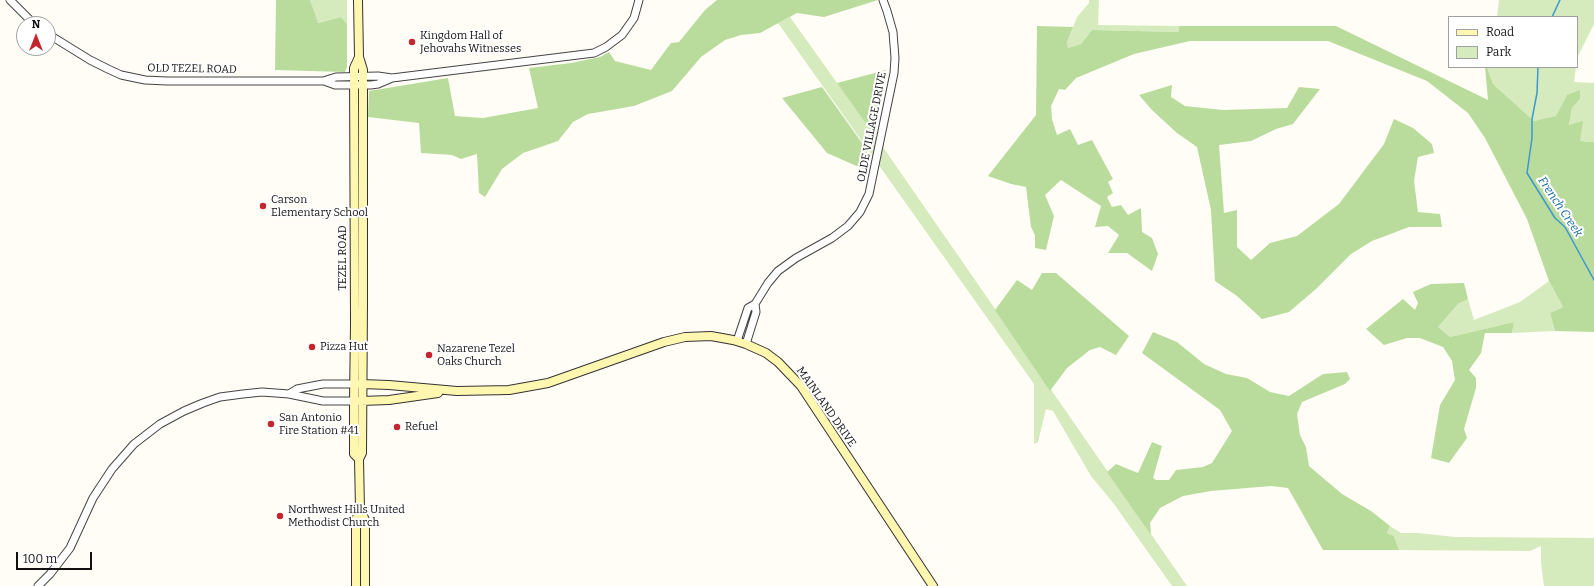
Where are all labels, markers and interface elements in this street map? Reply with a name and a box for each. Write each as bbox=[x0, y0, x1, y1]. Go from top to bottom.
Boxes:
north arrow bbox=[16, 16, 56, 56]
legend bbox=[1448, 16, 1578, 68]
text: N bbox=[32, 18, 40, 31]
text: Road bbox=[1486, 25, 1514, 39]
place label: Kingdom Hall of Jehovahs Witnesses bbox=[420, 29, 521, 55]
marker: Kingdom Hall of Jehovahs Witnesses bbox=[407, 37, 417, 47]
text: Park bbox=[1486, 45, 1511, 59]
street label: OLD TEZEL ROAD bbox=[147, 62, 237, 76]
street label: OLDE VILLAGE DRIVE bbox=[855, 71, 889, 183]
water label: French Creek bbox=[1535, 174, 1585, 240]
place label: Carson Elementary School bbox=[271, 193, 368, 219]
marker: Carson Elementary School bbox=[258, 201, 268, 211]
street label: TEZEL ROAD bbox=[336, 225, 350, 291]
place label: Pizza Hut bbox=[320, 340, 368, 354]
marker: Pizza Hut bbox=[307, 342, 317, 352]
place label: Nazarene Tezel Oaks Church bbox=[437, 342, 515, 368]
marker: Nazarene Tezel Oaks Church bbox=[424, 350, 434, 360]
street label: MAINLAND DRIVE bbox=[793, 364, 859, 450]
place label: San Antonio Fire Station #41 bbox=[279, 411, 358, 437]
marker: San Antonio Fire Station #41 bbox=[266, 419, 276, 429]
place label: Refuel bbox=[405, 420, 438, 434]
marker: Refuel bbox=[392, 422, 402, 432]
place label: Northwest Hills United Methodist Church bbox=[288, 503, 405, 529]
marker: Northwest Hills United Methodist Church bbox=[275, 511, 285, 521]
scale bar bbox=[18, 544, 94, 570]
text: 100 m bbox=[23, 552, 57, 566]

